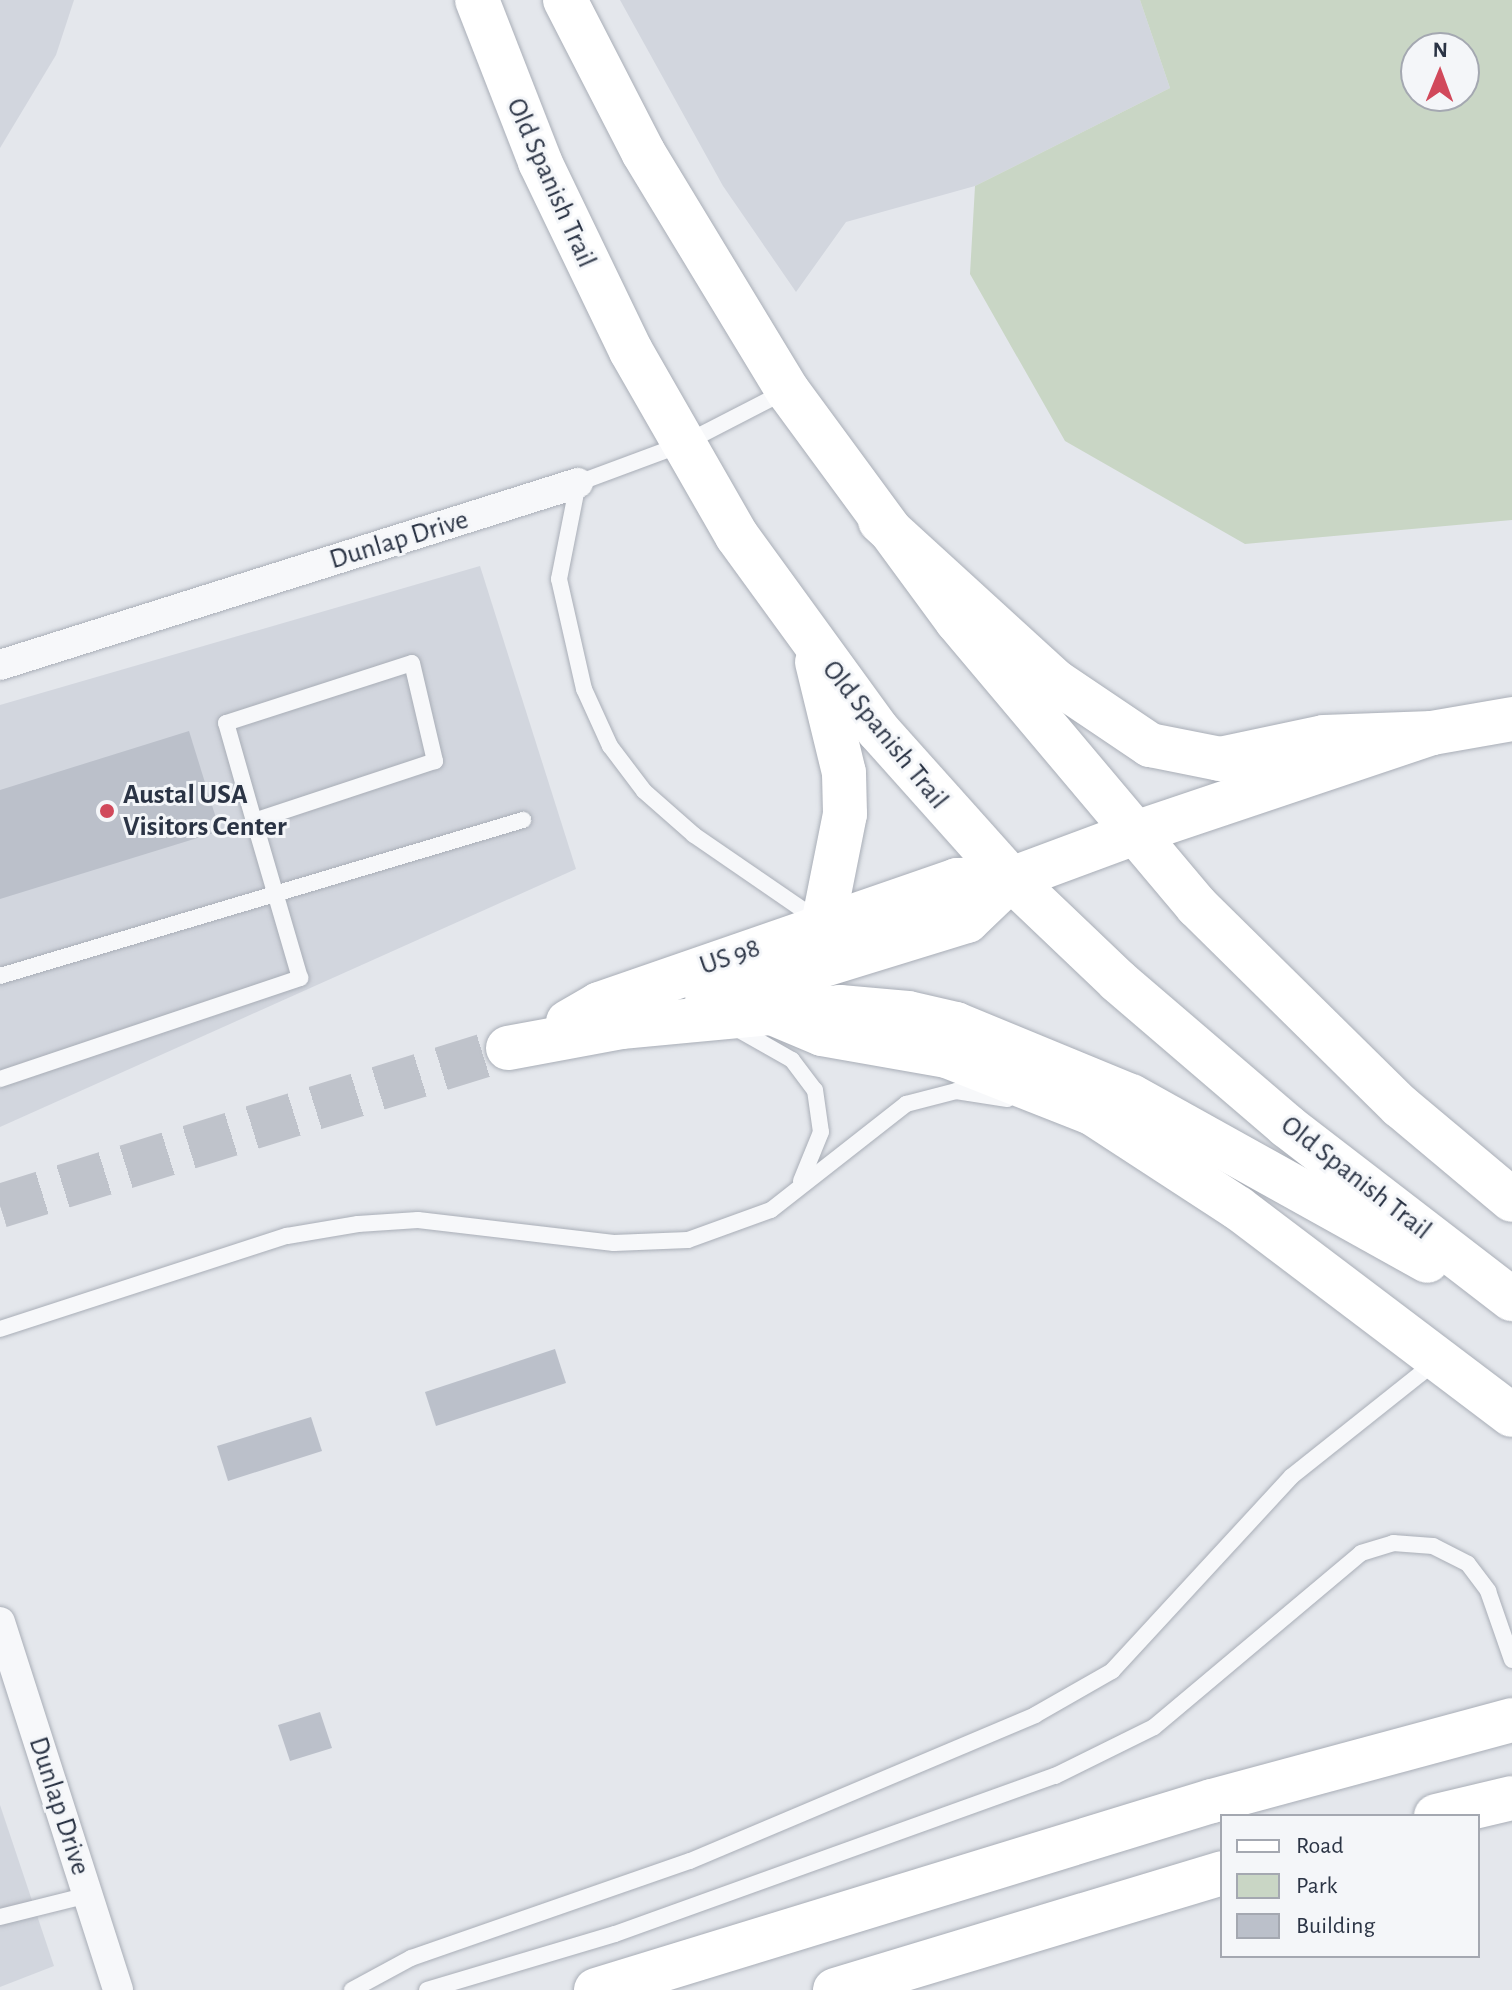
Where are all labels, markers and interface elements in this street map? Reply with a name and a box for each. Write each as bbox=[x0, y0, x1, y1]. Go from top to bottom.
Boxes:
north arrow bbox=[1400, 32, 1480, 112]
text: N bbox=[1433, 39, 1448, 61]
street label: Old Spanish Trail bbox=[499, 93, 603, 273]
street label: Dunlap Drive bbox=[325, 503, 473, 577]
street label: Old Spanish Trail bbox=[815, 654, 955, 816]
place label: Austal USA Visitors Center bbox=[123, 778, 287, 844]
marker: Austal USA Visitors Center bbox=[98, 802, 116, 820]
street label: US 98 bbox=[695, 931, 765, 983]
street label: Old Spanish Trail bbox=[1274, 1109, 1438, 1247]
street label: Dunlap Drive bbox=[21, 1733, 97, 1879]
legend bbox=[1220, 1814, 1480, 1958]
text: Road bbox=[1296, 1834, 1344, 1858]
text: Park bbox=[1296, 1874, 1337, 1898]
text: Building bbox=[1296, 1914, 1375, 1938]

